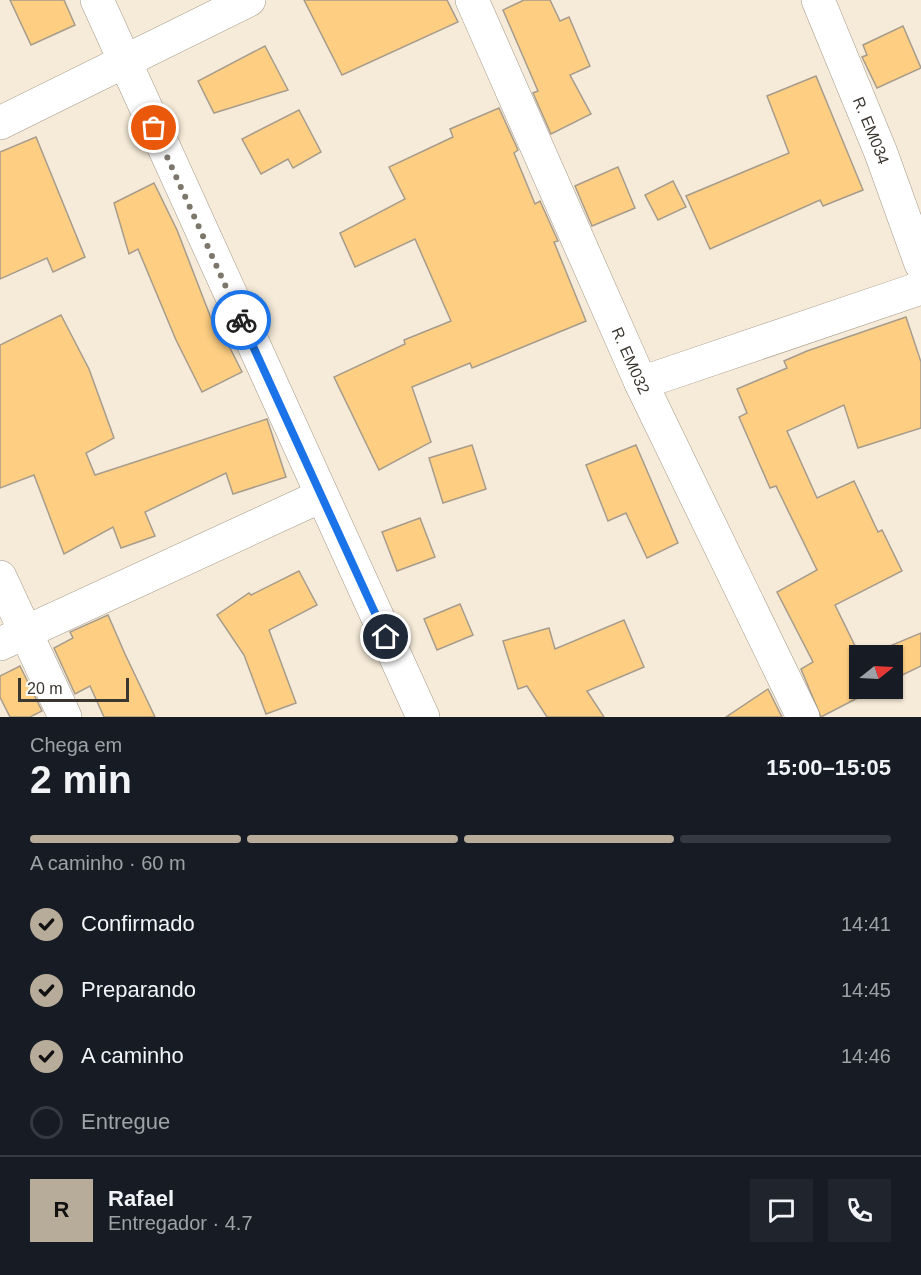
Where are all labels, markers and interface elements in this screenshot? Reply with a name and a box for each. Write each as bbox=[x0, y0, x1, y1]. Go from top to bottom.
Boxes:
street label: R. EM034 bbox=[850, 94, 892, 167]
pin bbox=[128, 102, 179, 153]
icon: bag bbox=[137, 111, 170, 144]
courier bbox=[211, 290, 271, 350]
icon: bike bbox=[225, 304, 258, 337]
street label: R. EM032 bbox=[608, 325, 653, 397]
pin bbox=[360, 611, 411, 662]
icon: home bbox=[369, 620, 402, 653]
north arrow bbox=[849, 645, 903, 699]
map controls bbox=[849, 645, 903, 699]
scale bar bbox=[18, 675, 129, 702]
text: 20 m bbox=[27, 680, 63, 697]
text: Chega em bbox=[30, 734, 122, 756]
text: 15:00–15:05 bbox=[766, 755, 891, 780]
text: 2 min bbox=[30, 758, 132, 801]
text: A caminho · 60 m bbox=[30, 852, 186, 874]
icon: check bbox=[30, 908, 63, 941]
text: Confirmado bbox=[81, 911, 195, 936]
text: 14:41 bbox=[841, 913, 891, 935]
icon: check bbox=[30, 974, 63, 1007]
text: Preparando bbox=[81, 977, 196, 1002]
text: 14:45 bbox=[841, 979, 891, 1001]
icon: check bbox=[30, 1040, 63, 1073]
text: A caminho bbox=[81, 1043, 184, 1068]
text: 14:46 bbox=[841, 1045, 891, 1067]
text: Entregue bbox=[81, 1109, 170, 1134]
button: chat bbox=[750, 1179, 813, 1242]
button: phone bbox=[828, 1179, 891, 1242]
text: Rafael bbox=[108, 1186, 174, 1211]
text: R bbox=[54, 1197, 69, 1222]
text: Entregador · 4.7 bbox=[108, 1212, 253, 1234]

